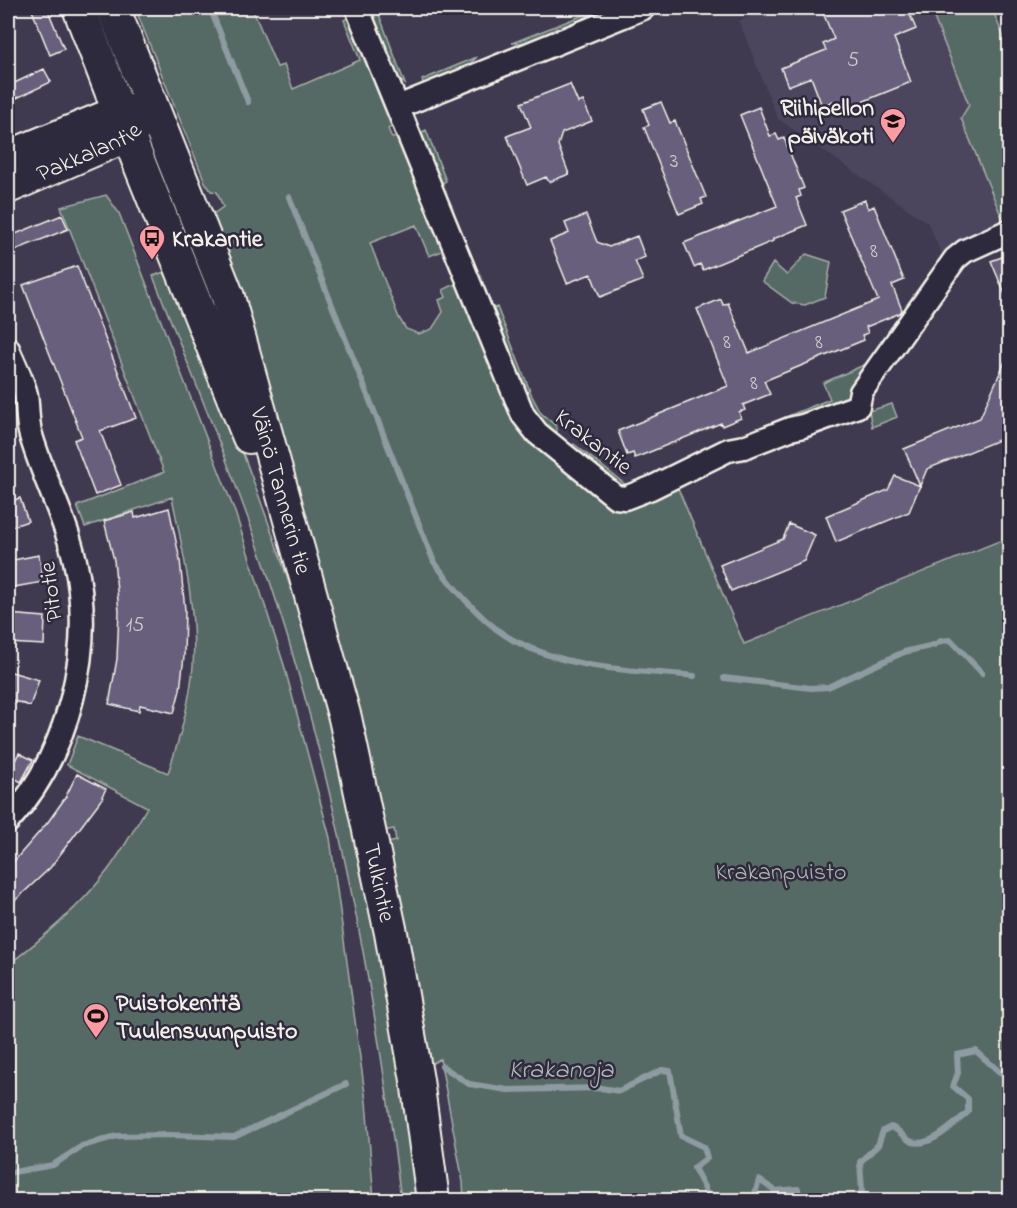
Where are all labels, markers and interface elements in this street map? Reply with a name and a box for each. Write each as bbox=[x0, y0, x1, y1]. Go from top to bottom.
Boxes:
house number: 5 bbox=[847, 46, 859, 76]
place label: Riihipellon päiväkoti bbox=[780, 92, 874, 155]
school or university icon: Riihipellon päiväkoti bbox=[878, 106, 908, 144]
street label: Pakkalantie bbox=[32, 115, 151, 193]
house number: 3 bbox=[670, 147, 678, 177]
bus stop icon: Krakantie bbox=[137, 223, 167, 261]
place label: Krakantie bbox=[172, 223, 264, 258]
house number: 8 bbox=[870, 237, 878, 267]
house number: 8 bbox=[723, 328, 731, 358]
house number: 8 bbox=[815, 328, 823, 358]
house number: 8 bbox=[750, 369, 758, 399]
street label: Krakantie bbox=[546, 401, 639, 485]
street label: Väinö Tannerin tie bbox=[239, 403, 319, 579]
street label: Pitotie bbox=[31, 559, 74, 624]
house number: 15 bbox=[126, 611, 144, 641]
street label: Tulkintie bbox=[352, 840, 403, 926]
park label: Krakanpuisto bbox=[715, 856, 847, 891]
place label: Puistokenttä Tuulensuunpuisto bbox=[116, 987, 297, 1050]
sports icon: Puistokenttä Tuulensuunpuisto bbox=[81, 1001, 111, 1039]
water label: Krakanoja bbox=[508, 1052, 615, 1090]

